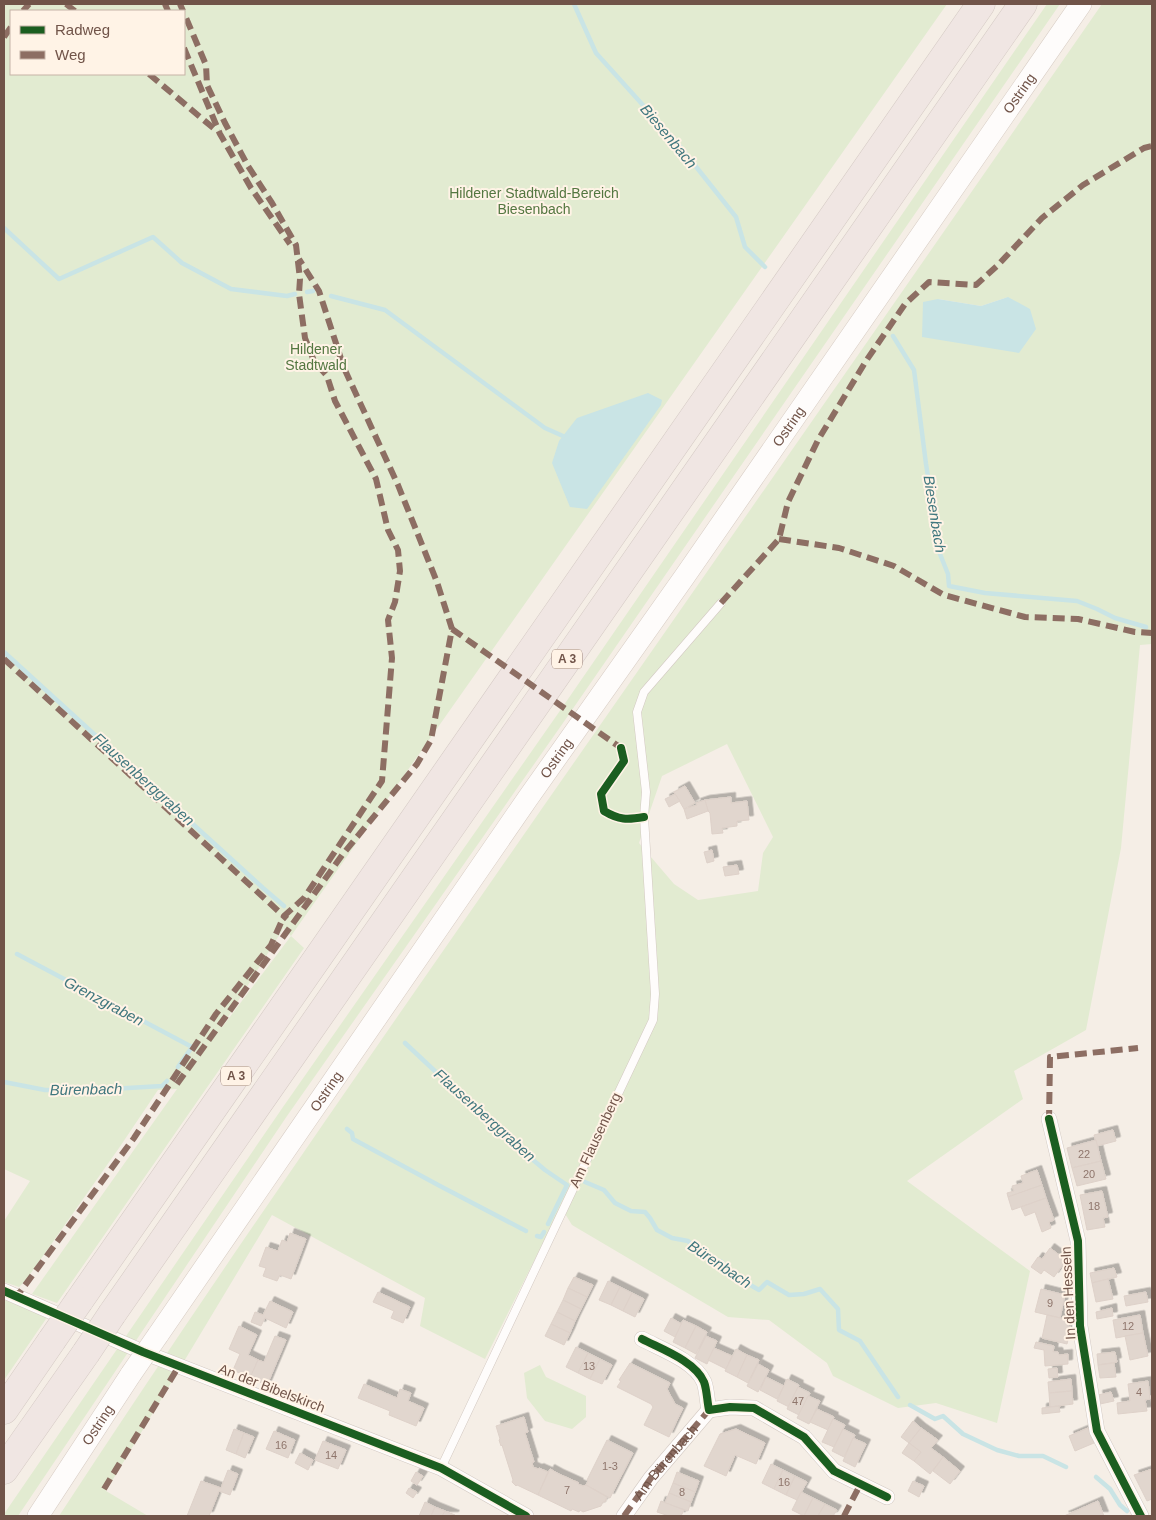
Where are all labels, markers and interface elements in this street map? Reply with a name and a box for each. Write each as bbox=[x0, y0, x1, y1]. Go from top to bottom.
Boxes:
legend bbox=[10, 10, 185, 75]
text: Radweg bbox=[55, 21, 110, 38]
text: Weg bbox=[55, 46, 86, 63]
street label: Ostring bbox=[1000, 70, 1039, 117]
water label: Biesenbach bbox=[637, 101, 701, 171]
park label: Hildener Stadtwald-Bereich Biesenbach bbox=[449, 185, 619, 217]
park label: Hildener Stadtwald bbox=[285, 341, 347, 373]
street label: Ostring bbox=[769, 403, 808, 450]
water label: Biesenbach bbox=[920, 474, 950, 554]
road number: A 3 bbox=[552, 650, 582, 669]
water label: Flausenberggraben bbox=[90, 729, 198, 829]
street label: Ostring bbox=[537, 735, 576, 781]
water label: Grenzgraben bbox=[61, 973, 147, 1029]
water label: Flausenberggraben bbox=[431, 1065, 539, 1165]
road number: A 3 bbox=[221, 1066, 251, 1086]
street label: Ostring bbox=[307, 1068, 345, 1114]
water label: Bürenbach bbox=[50, 1080, 122, 1098]
street label: Am Flausenberg bbox=[566, 1090, 624, 1190]
house number: 22 bbox=[1078, 1148, 1090, 1160]
house number: 20 bbox=[1083, 1168, 1095, 1180]
house number: 18 bbox=[1088, 1200, 1100, 1212]
water label: Bürenbach bbox=[685, 1237, 755, 1291]
street label: In den Hesseln bbox=[1058, 1246, 1078, 1340]
house number: 9 bbox=[1047, 1297, 1053, 1309]
house number: 12 bbox=[1122, 1320, 1134, 1332]
street label: An der Bibelskirch bbox=[216, 1360, 328, 1416]
house number: 13 bbox=[583, 1360, 595, 1372]
house number: 4 bbox=[1136, 1386, 1142, 1398]
house number: 47 bbox=[792, 1395, 804, 1407]
street label: Ostring bbox=[79, 1402, 117, 1448]
street label: Am Bürenbach bbox=[630, 1421, 701, 1503]
house number: 16 bbox=[275, 1439, 287, 1451]
house number: 14 bbox=[325, 1449, 337, 1461]
house number: 1-3 bbox=[602, 1460, 618, 1472]
house number: 16 bbox=[778, 1476, 790, 1488]
house number: 7 bbox=[564, 1484, 570, 1496]
house number: 8 bbox=[679, 1486, 685, 1498]

